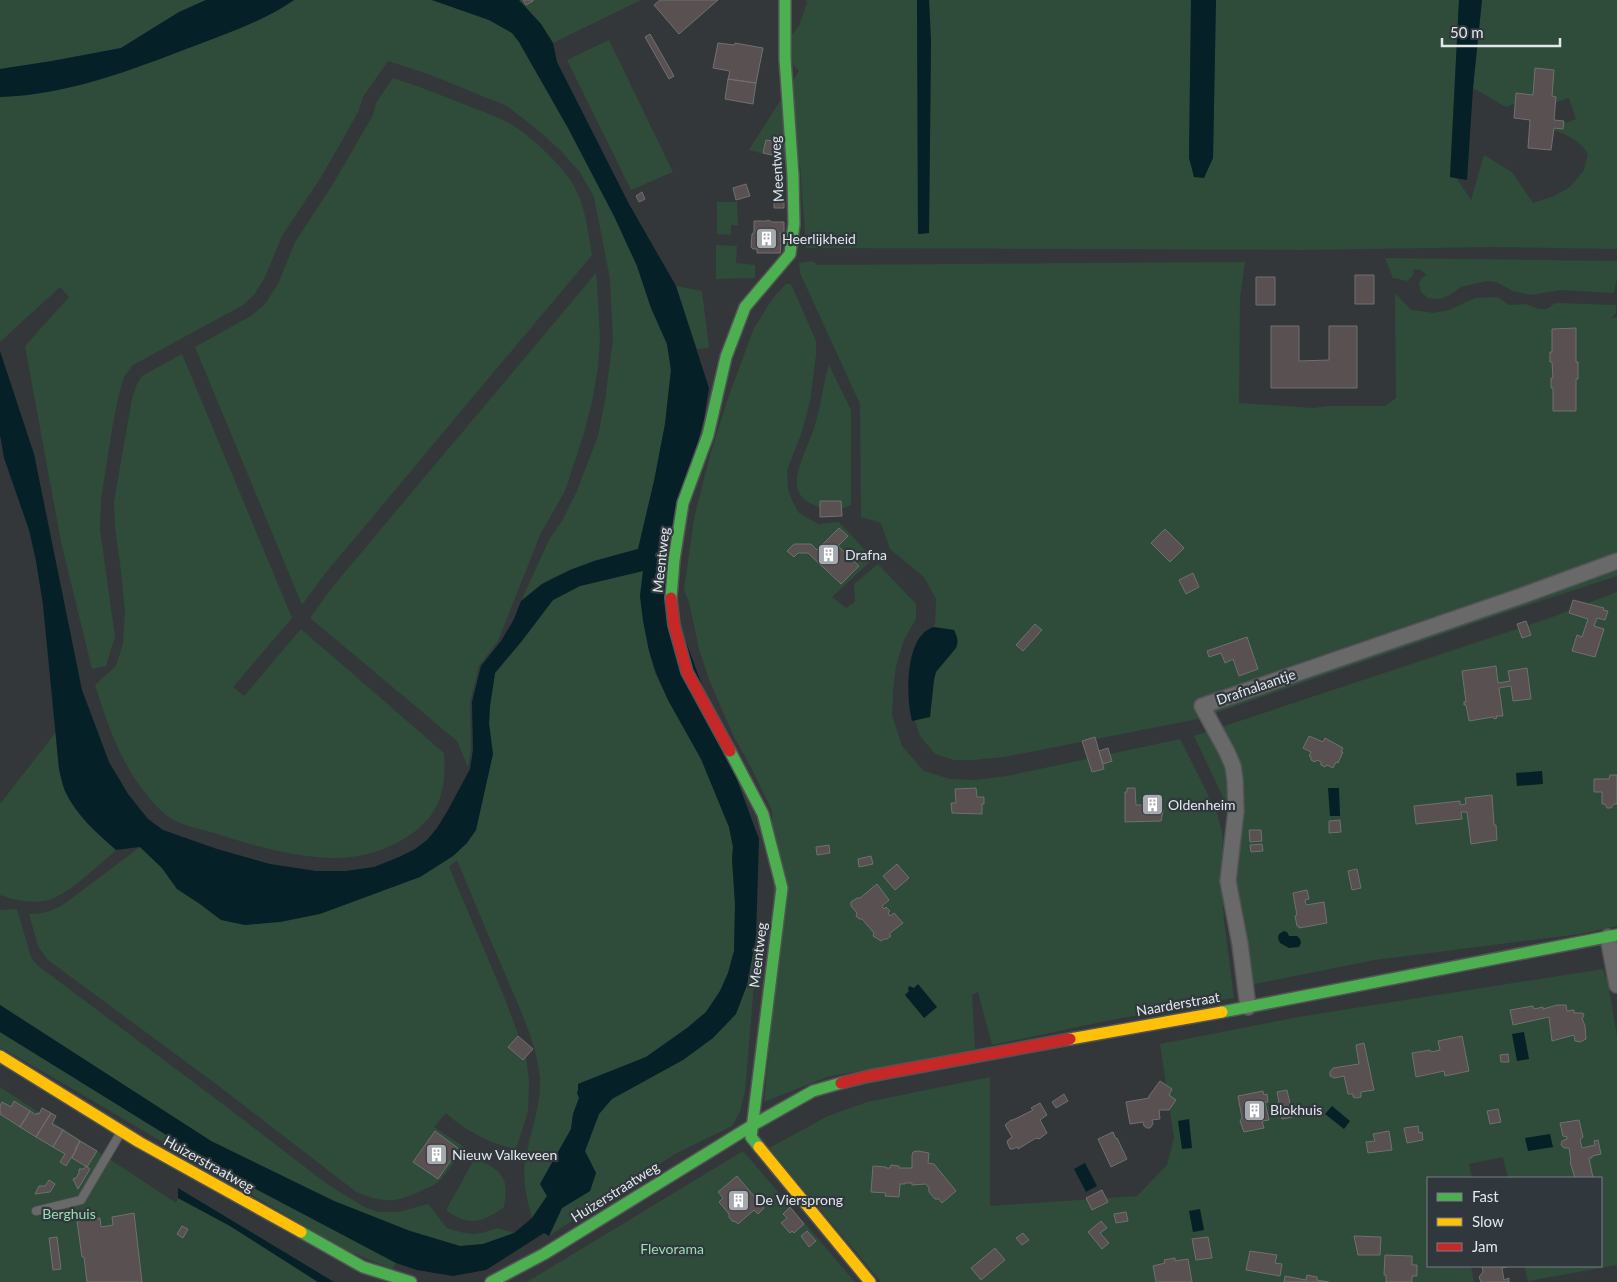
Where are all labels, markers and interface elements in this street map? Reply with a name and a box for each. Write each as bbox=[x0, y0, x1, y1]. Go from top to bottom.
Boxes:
scale bar bbox=[1442, 15, 1560, 47]
text: 50 m bbox=[1450, 23, 1484, 41]
street label: Meentweg bbox=[766, 136, 787, 202]
building icon: Heerlijkheid bbox=[754, 227, 778, 251]
place label: Heerlijkheid bbox=[782, 230, 856, 247]
street label: Meentweg bbox=[649, 526, 672, 594]
building icon: Drafna bbox=[817, 543, 841, 567]
place label: Drafna bbox=[845, 546, 887, 563]
street label: Drafnalaantje bbox=[1214, 665, 1298, 708]
building icon: Oldenheim bbox=[1140, 793, 1164, 817]
place label: Oldenheim bbox=[1168, 796, 1236, 813]
street label: Meentweg bbox=[745, 921, 770, 989]
street label: Naarderstraat bbox=[1135, 988, 1221, 1019]
building icon: Blokhuis bbox=[1242, 1098, 1266, 1122]
place label: Blokhuis bbox=[1270, 1101, 1322, 1118]
street label: Huizerstraatweg bbox=[161, 1132, 257, 1195]
building icon: Nieuw Valkeveen bbox=[424, 1143, 448, 1167]
place label: Nieuw Valkeveen bbox=[452, 1146, 557, 1163]
street label: Huizerstraatweg bbox=[567, 1158, 662, 1226]
legend bbox=[1427, 1177, 1602, 1267]
text: Fast bbox=[1472, 1187, 1499, 1205]
building icon: De Viersprong bbox=[727, 1188, 751, 1212]
place label: De Viersprong bbox=[755, 1191, 843, 1208]
park label: Berghuis bbox=[42, 1205, 96, 1222]
text: Slow bbox=[1472, 1212, 1504, 1230]
text: Jam bbox=[1472, 1237, 1498, 1255]
park label: Flevorama bbox=[640, 1240, 704, 1257]

